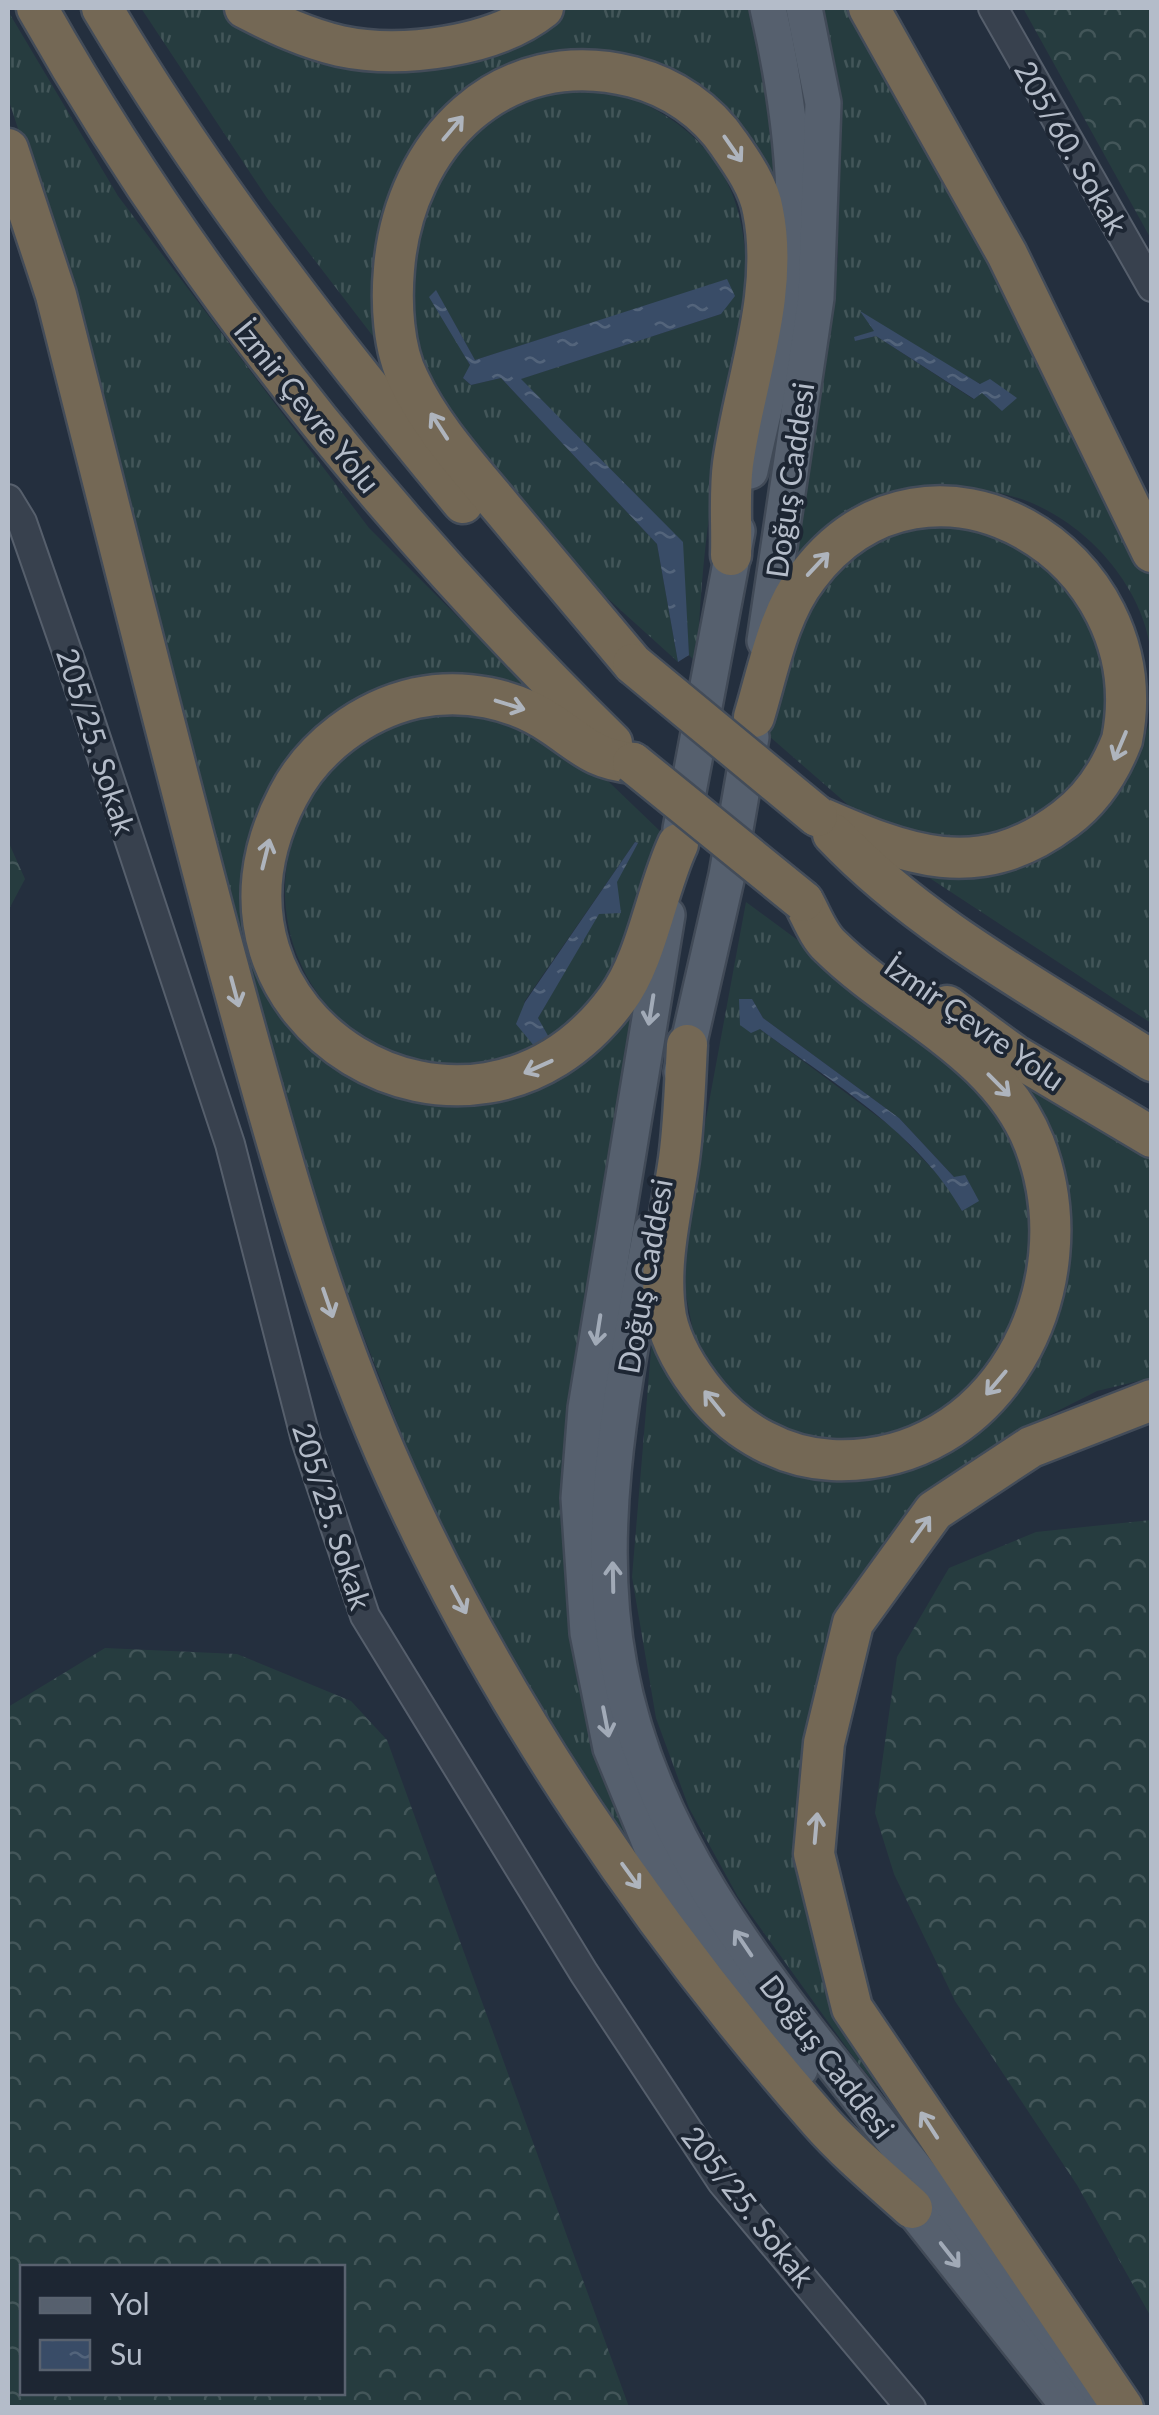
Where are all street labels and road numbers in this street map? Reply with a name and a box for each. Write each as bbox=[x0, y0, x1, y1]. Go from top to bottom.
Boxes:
street label: 205/60. Sokak bbox=[1008, 54, 1136, 241]
street label: İzmir Çevre Yolu bbox=[228, 313, 388, 499]
street label: Doğuş Caddesi bbox=[757, 380, 821, 580]
street label: 205/25. Sokak bbox=[50, 643, 144, 839]
street label: İzmir Çevre Yolu bbox=[878, 947, 1072, 1097]
street label: Doğuş Caddesi bbox=[609, 1176, 679, 1376]
street label: 205/25. Sokak bbox=[286, 1418, 380, 1614]
street label: Doğuş Caddesi bbox=[753, 1967, 903, 2145]
street label: 205/25. Sokak bbox=[675, 2119, 823, 2294]

